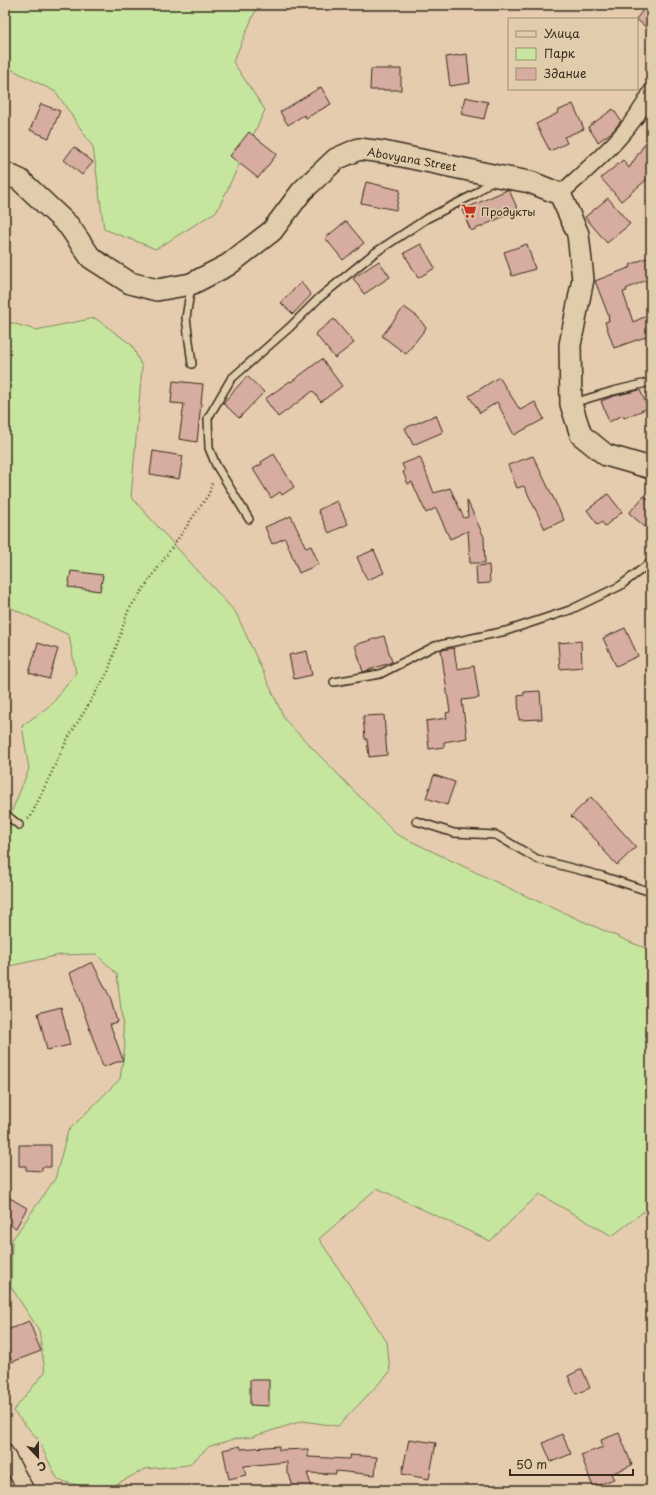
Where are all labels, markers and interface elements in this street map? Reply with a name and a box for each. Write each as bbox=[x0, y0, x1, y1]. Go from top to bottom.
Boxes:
legend bbox=[508, 18, 638, 90]
text: Улица bbox=[544, 24, 580, 42]
text: Парк bbox=[544, 44, 576, 62]
text: Здание bbox=[544, 64, 586, 82]
street label: Abovyana Street bbox=[366, 143, 458, 175]
supermarket icon: Продукты bbox=[460, 202, 478, 220]
place label: Продукты bbox=[481, 203, 535, 220]
north arrow bbox=[18, 1437, 58, 1477]
scale bar bbox=[510, 1451, 633, 1477]
text: 50 m bbox=[516, 1455, 547, 1473]
text: С bbox=[35, 1457, 49, 1476]

